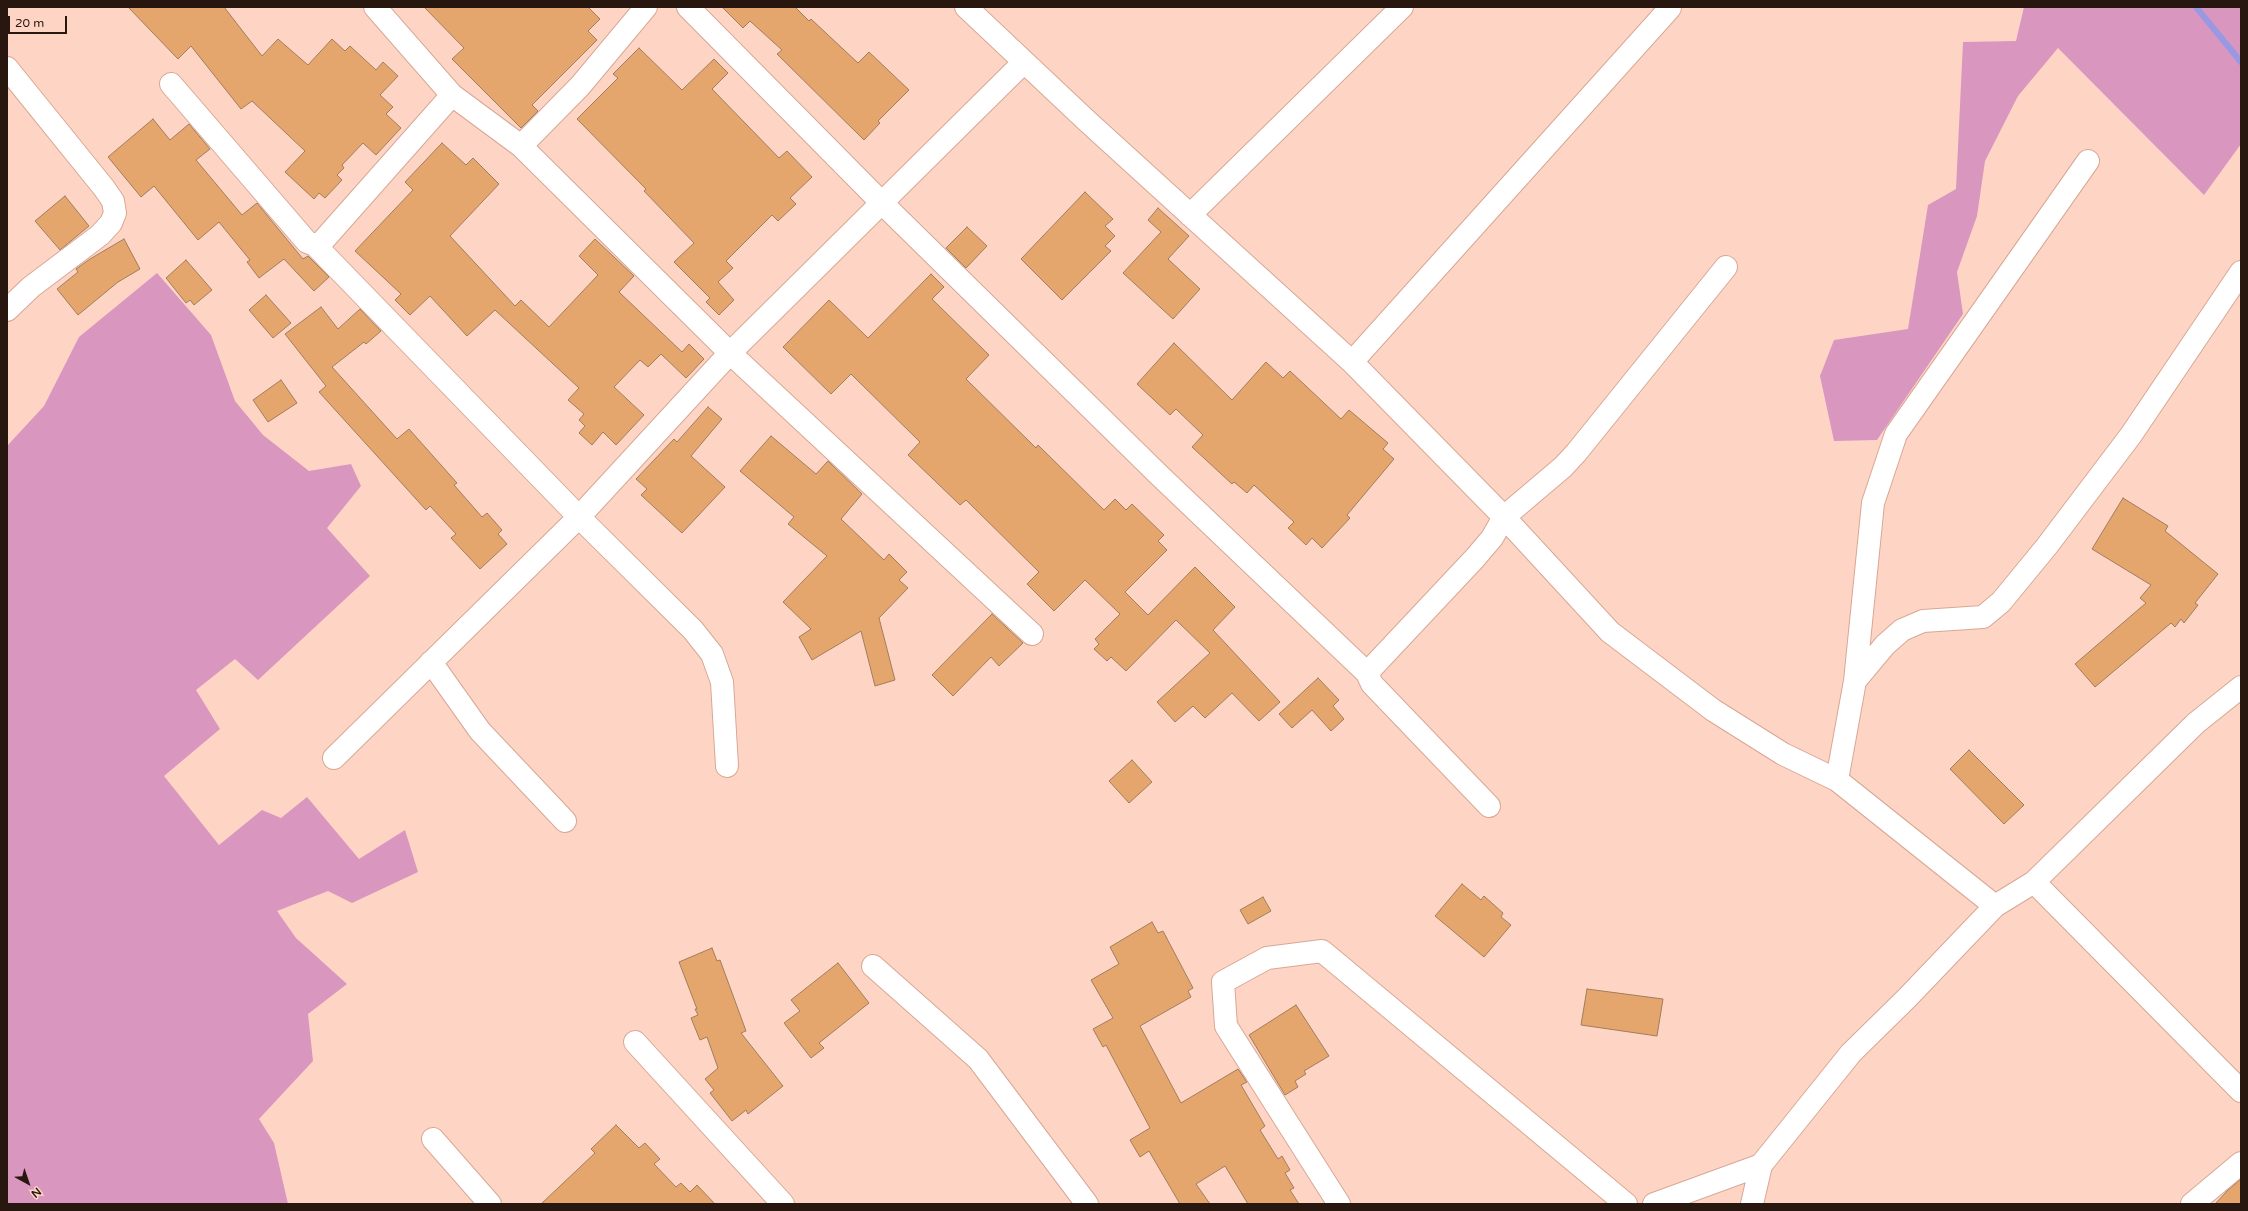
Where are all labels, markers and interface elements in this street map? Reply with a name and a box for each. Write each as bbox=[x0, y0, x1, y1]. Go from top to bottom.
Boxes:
scale bar bbox=[10, 8, 69, 34]
text: 20 m bbox=[15, 16, 44, 30]
north arrow bbox=[8, 1163, 48, 1203]
text: N bbox=[28, 1185, 44, 1200]

